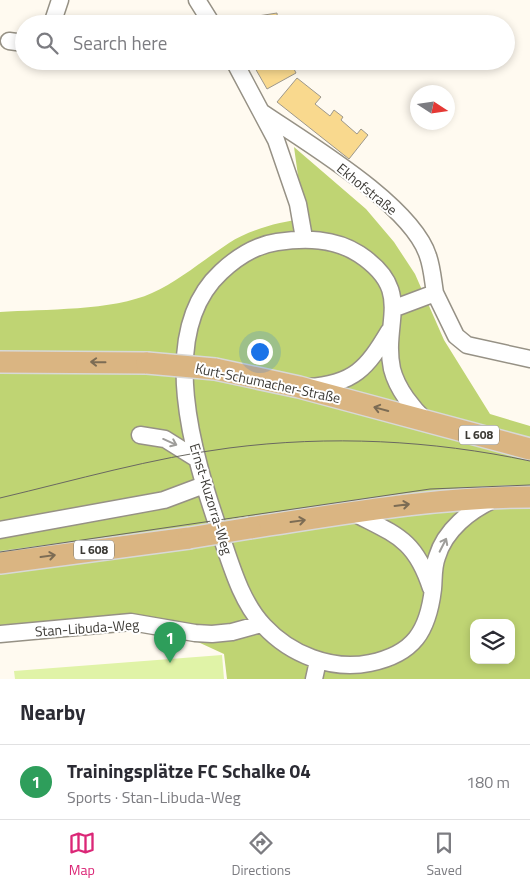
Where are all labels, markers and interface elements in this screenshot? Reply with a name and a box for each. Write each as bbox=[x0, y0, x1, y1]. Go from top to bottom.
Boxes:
search box bbox=[15, 15, 515, 70]
text: Search here bbox=[73, 28, 167, 57]
icon: search bbox=[33, 29, 61, 57]
north arrow bbox=[410, 85, 455, 130]
street label: Ekhofstraße bbox=[333, 158, 402, 220]
your location bbox=[247, 339, 273, 365]
street label: Kurt-Schumacher-Straße bbox=[194, 357, 343, 408]
one-way arrow bbox=[91, 358, 107, 367]
one-way arrow bbox=[373, 404, 389, 414]
road number: L 608 bbox=[459, 426, 499, 444]
one-way arrow bbox=[162, 438, 177, 448]
street label: Ernst-Kuzorra-Weg bbox=[185, 441, 238, 557]
one-way arrow bbox=[393, 500, 409, 510]
one-way arrow bbox=[289, 516, 305, 526]
one-way arrow bbox=[438, 538, 448, 553]
road number: L 608 bbox=[74, 540, 114, 560]
one-way arrow bbox=[40, 551, 56, 561]
street label: Stan-Libuda-Weg bbox=[34, 613, 140, 642]
map controls bbox=[470, 619, 515, 664]
button: layers bbox=[470, 619, 515, 664]
pin: 1 bbox=[154, 622, 186, 663]
text: Nearby bbox=[20, 696, 85, 728]
text: Trainingsplätze FC Schalke 04 bbox=[67, 756, 311, 785]
text: 1 bbox=[32, 770, 40, 794]
text: 180 m bbox=[466, 770, 510, 794]
text: Sports · Stan-Libuda-Weg bbox=[67, 785, 241, 809]
tab: Map bbox=[68, 829, 96, 880]
tab: Directions bbox=[231, 829, 291, 880]
tab: Saved bbox=[427, 829, 462, 880]

